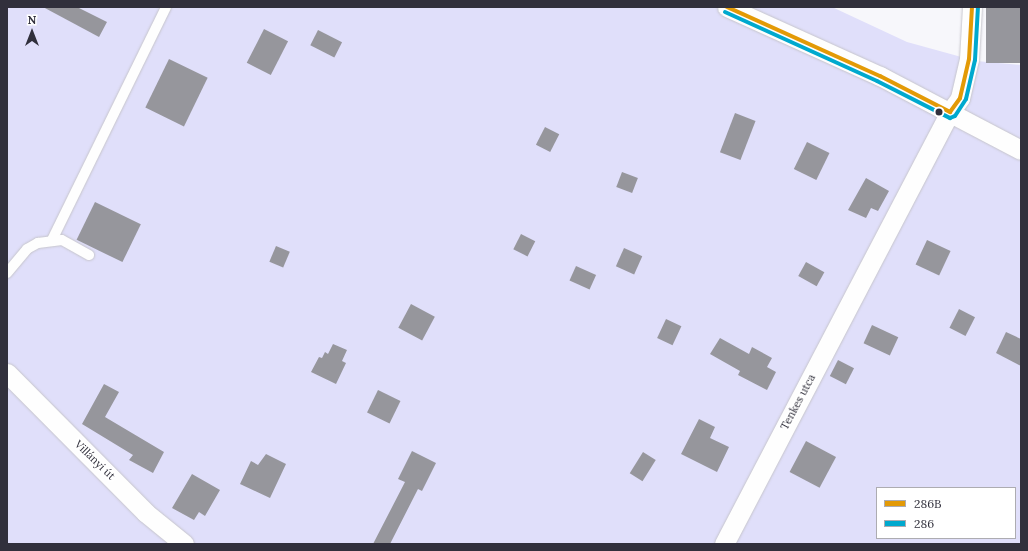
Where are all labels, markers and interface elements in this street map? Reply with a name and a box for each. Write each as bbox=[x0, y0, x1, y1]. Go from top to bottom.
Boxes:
north arrow bbox=[12, 12, 52, 52]
text: N bbox=[28, 13, 36, 27]
unlabelled marker bbox=[934, 107, 944, 117]
street label: Tenkes utca bbox=[778, 372, 818, 432]
street label: Villányi út bbox=[72, 438, 118, 482]
legend bbox=[876, 487, 1016, 539]
text: 286B bbox=[914, 496, 942, 511]
text: 286 bbox=[914, 516, 934, 531]

